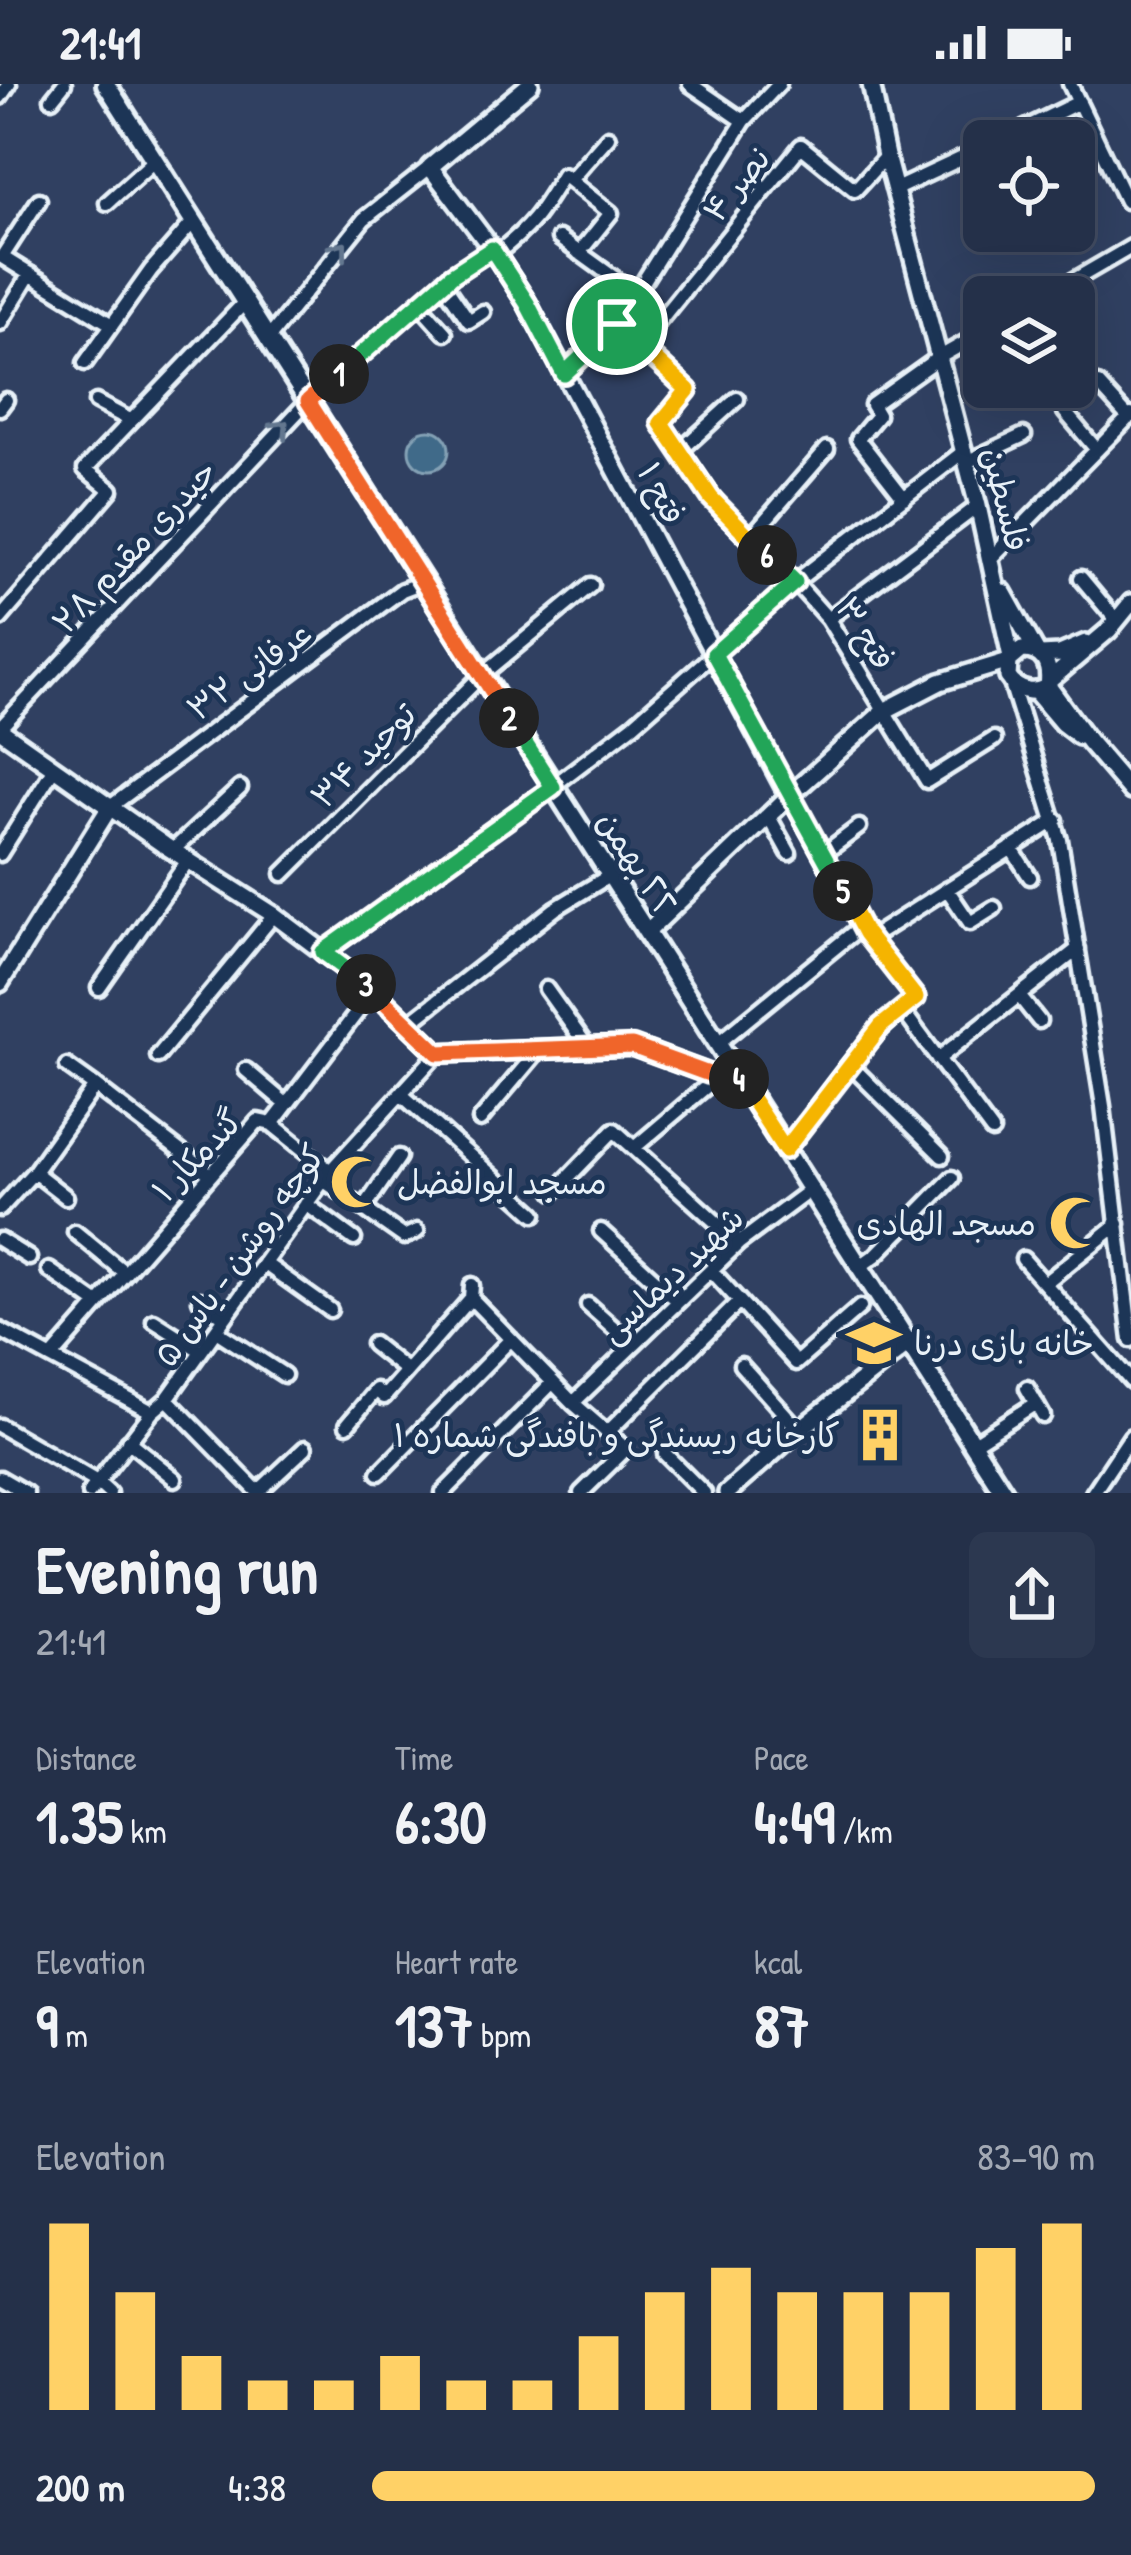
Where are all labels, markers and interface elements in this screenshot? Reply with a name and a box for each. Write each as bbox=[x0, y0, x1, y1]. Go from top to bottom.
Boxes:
text: 21:41 bbox=[60, 12, 141, 73]
map controls bbox=[963, 120, 1095, 408]
button: locate bbox=[963, 120, 1095, 252]
street label: نصر ۴ bbox=[692, 137, 780, 231]
one-way arrow bbox=[326, 240, 347, 262]
pin bbox=[566, 273, 668, 375]
button: layers bbox=[963, 276, 1095, 408]
icon: arrive bbox=[584, 291, 650, 357]
pin: 1 bbox=[309, 344, 369, 404]
text: 1 bbox=[333, 352, 345, 396]
one-way arrow bbox=[267, 421, 289, 442]
street label: فلسطین bbox=[972, 442, 1040, 556]
street label: حیدری مقدم ۲۸ bbox=[42, 449, 229, 645]
street label: فتح ۱ bbox=[627, 455, 696, 532]
pin: 6 bbox=[737, 525, 797, 585]
text: 6 bbox=[760, 533, 774, 577]
street label: فتح ۳ bbox=[825, 588, 906, 679]
street label: عرفانی ۳۲ bbox=[178, 610, 320, 730]
pin: 2 bbox=[479, 688, 539, 748]
street label: توحید ۳۴ bbox=[301, 692, 426, 817]
text: 2 bbox=[501, 696, 517, 740]
street label: ٢٢ بهمن bbox=[587, 802, 689, 924]
pin: 5 bbox=[813, 861, 873, 921]
text: 5 bbox=[836, 869, 850, 913]
pin: 3 bbox=[336, 954, 396, 1014]
text: 3 bbox=[359, 962, 373, 1006]
pin: 4 bbox=[709, 1049, 769, 1109]
text: 4 bbox=[733, 1057, 745, 1101]
street label: گندمکار ۱ bbox=[142, 1099, 252, 1211]
street label: کوچه روشن - یاس ۵ bbox=[143, 1135, 335, 1375]
mosque icon: مسجد ابوالفضل bbox=[328, 1153, 386, 1211]
place label: مسجد ابوالفضل bbox=[397, 1160, 607, 1204]
mosque icon: مسجد الهادی bbox=[1047, 1194, 1105, 1252]
street label: شهید دیماسی bbox=[589, 1196, 753, 1352]
place label: مسجد الهادی bbox=[856, 1201, 1036, 1245]
school or university icon: خانه بازی درنا bbox=[845, 1314, 903, 1372]
place label: خانه بازی درنا bbox=[914, 1321, 1094, 1365]
building icon: کارخانه ریسندگی و بافندگی شماره ۱ bbox=[851, 1406, 909, 1464]
place label: کارخانه ریسندگی و بافندگی شماره ۱ bbox=[393, 1413, 840, 1457]
text: Evening run bbox=[36, 1524, 318, 1614]
button: share bbox=[969, 1532, 1095, 1658]
text: 21:41 bbox=[36, 1614, 106, 1667]
text: Distance bbox=[36, 1736, 137, 1780]
text: Time bbox=[395, 1736, 453, 1780]
text: Pace bbox=[754, 1736, 809, 1780]
text: 1.35 bbox=[36, 1780, 123, 1862]
text: 6:30 bbox=[395, 1780, 487, 1862]
text: 4:49 bbox=[754, 1780, 835, 1862]
text: km bbox=[123, 1809, 167, 1853]
text: /km bbox=[835, 1809, 893, 1853]
text: Elevation bbox=[36, 1940, 146, 1984]
text: Heart rate bbox=[395, 1940, 518, 1984]
text: kcal bbox=[754, 1940, 802, 1984]
text: 9 bbox=[36, 1984, 58, 2066]
text: 137 bbox=[395, 1984, 473, 2066]
text: 87 bbox=[754, 1984, 810, 2066]
text: m bbox=[58, 2013, 88, 2057]
text: bpm bbox=[473, 2013, 531, 2057]
text: Elevation bbox=[36, 2129, 166, 2182]
text: 83–90 m bbox=[977, 2129, 1095, 2182]
text: 200 m bbox=[36, 2460, 125, 2513]
text: 4:38 bbox=[228, 2460, 286, 2513]

